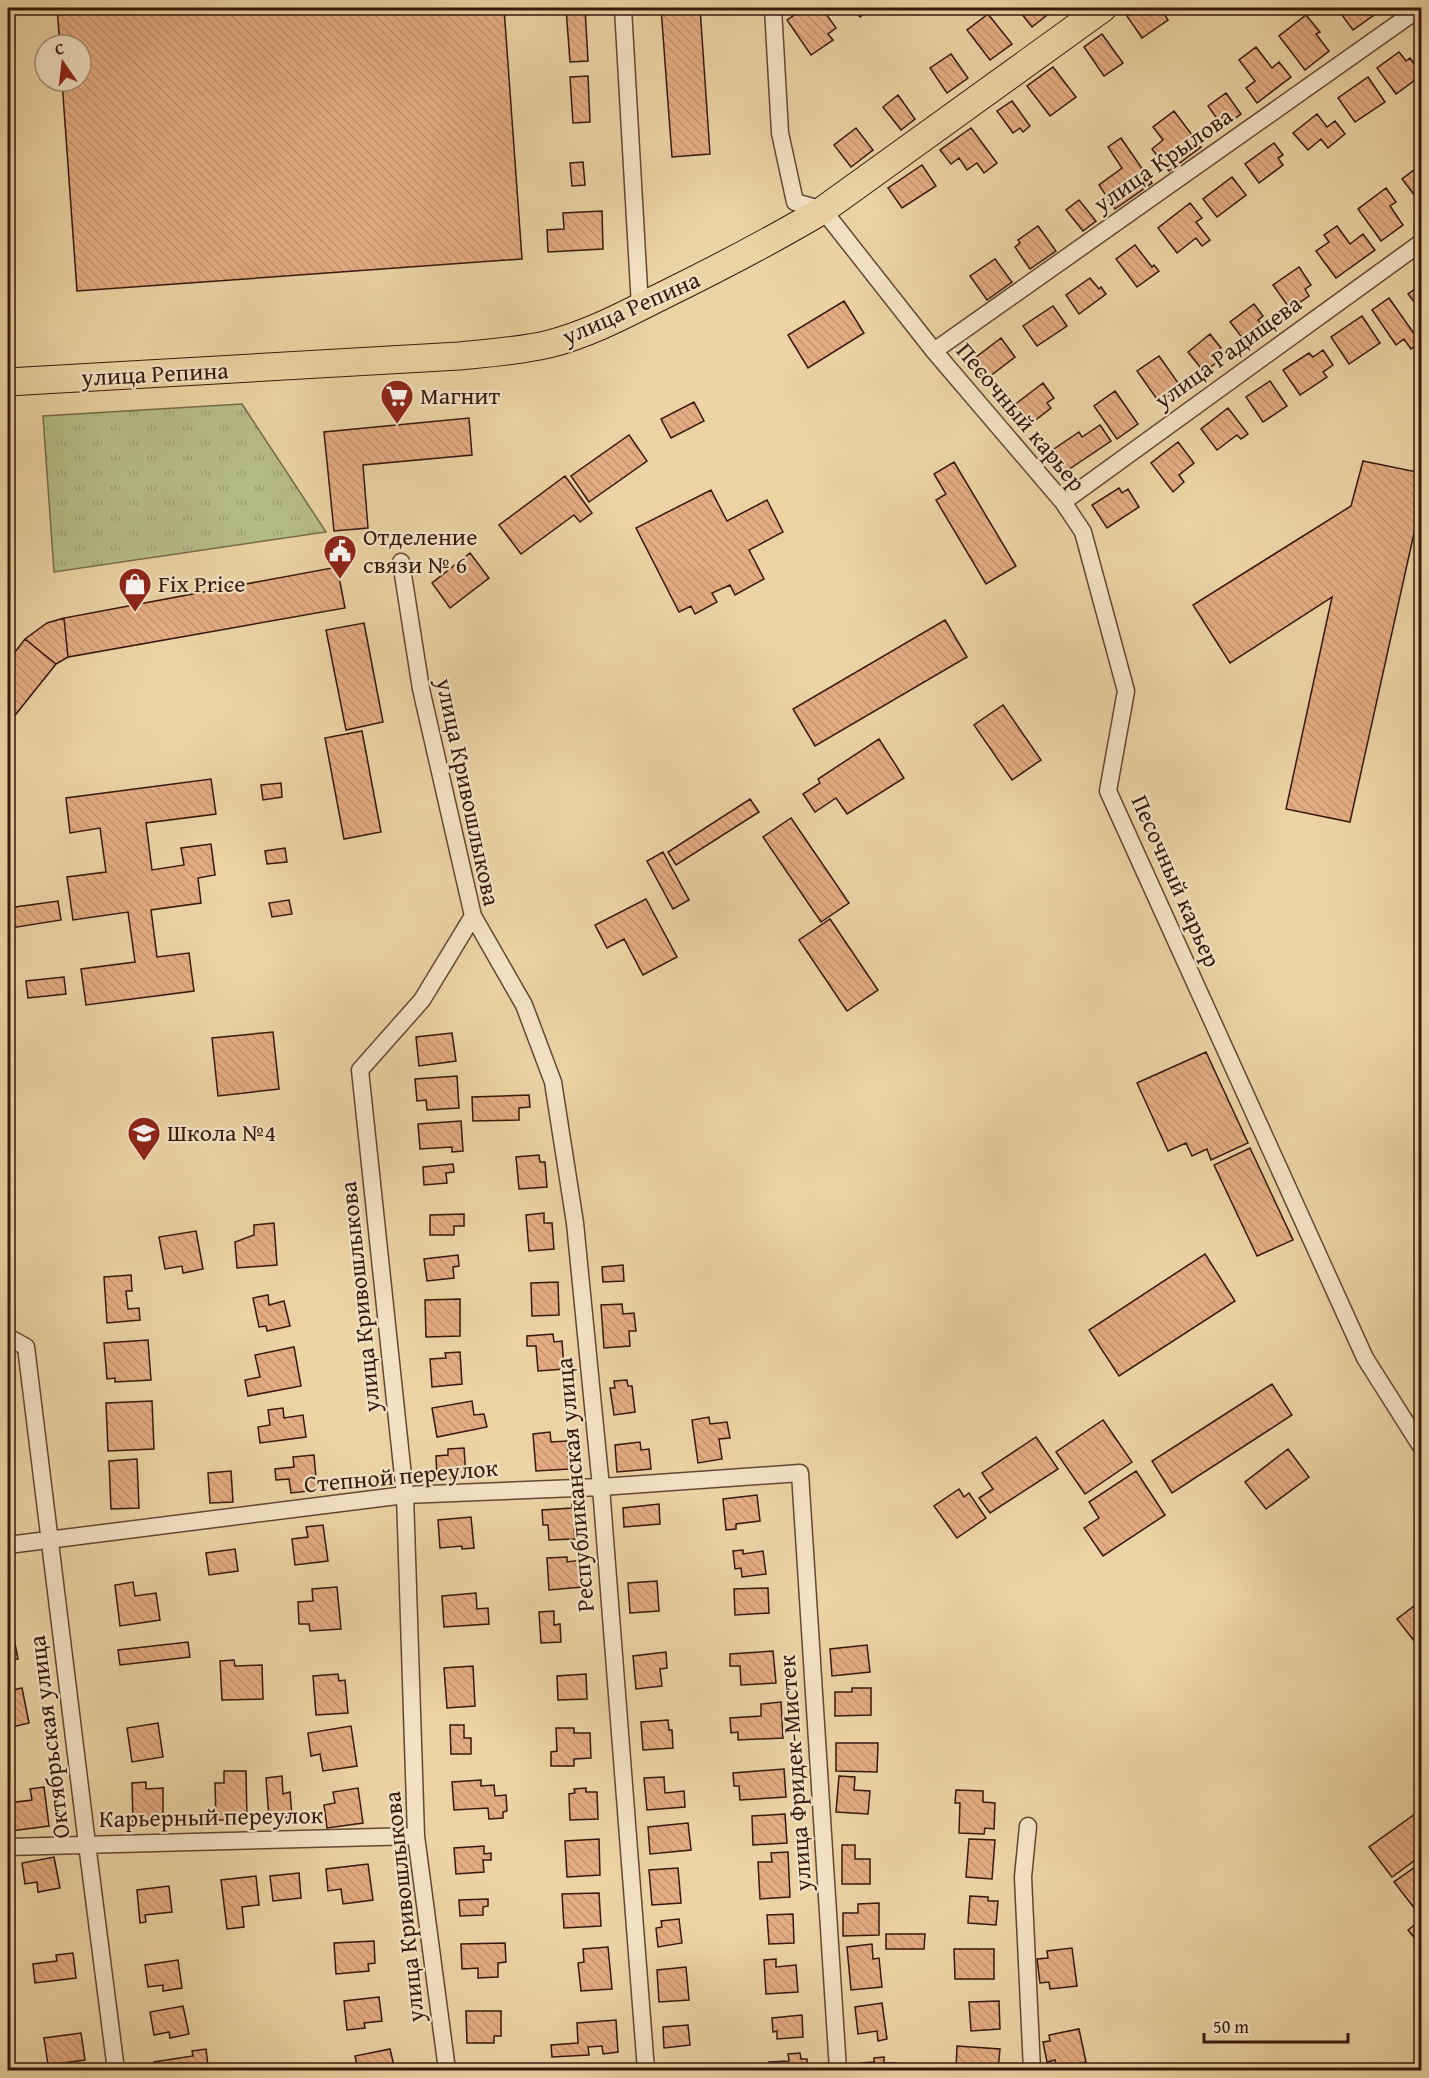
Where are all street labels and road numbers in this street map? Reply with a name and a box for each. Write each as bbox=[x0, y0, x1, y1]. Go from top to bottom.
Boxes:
street label: улица Крылова bbox=[1085, 98, 1240, 221]
street label: улица Репина bbox=[555, 261, 706, 354]
street label: улица Радищева bbox=[1146, 286, 1309, 418]
street label: Песочный карьер bbox=[948, 334, 1094, 499]
street label: улица Репина bbox=[79, 352, 230, 395]
street label: улица Кривошлыкова bbox=[427, 674, 510, 910]
street label: Песочный карьер bbox=[1123, 789, 1230, 973]
street label: улица Кривошлыкова bbox=[330, 1179, 389, 1415]
street label: Республиканская улица bbox=[546, 1356, 603, 1614]
street label: Степной переулок bbox=[303, 1450, 500, 1501]
street label: Октябрьская улица bbox=[19, 1633, 78, 1841]
street label: улица Фридек-Мистек bbox=[769, 1653, 820, 1894]
street label: улица Кривошлыкова bbox=[374, 1789, 433, 2025]
street label: Карьерный переулок bbox=[99, 1797, 324, 1836]

